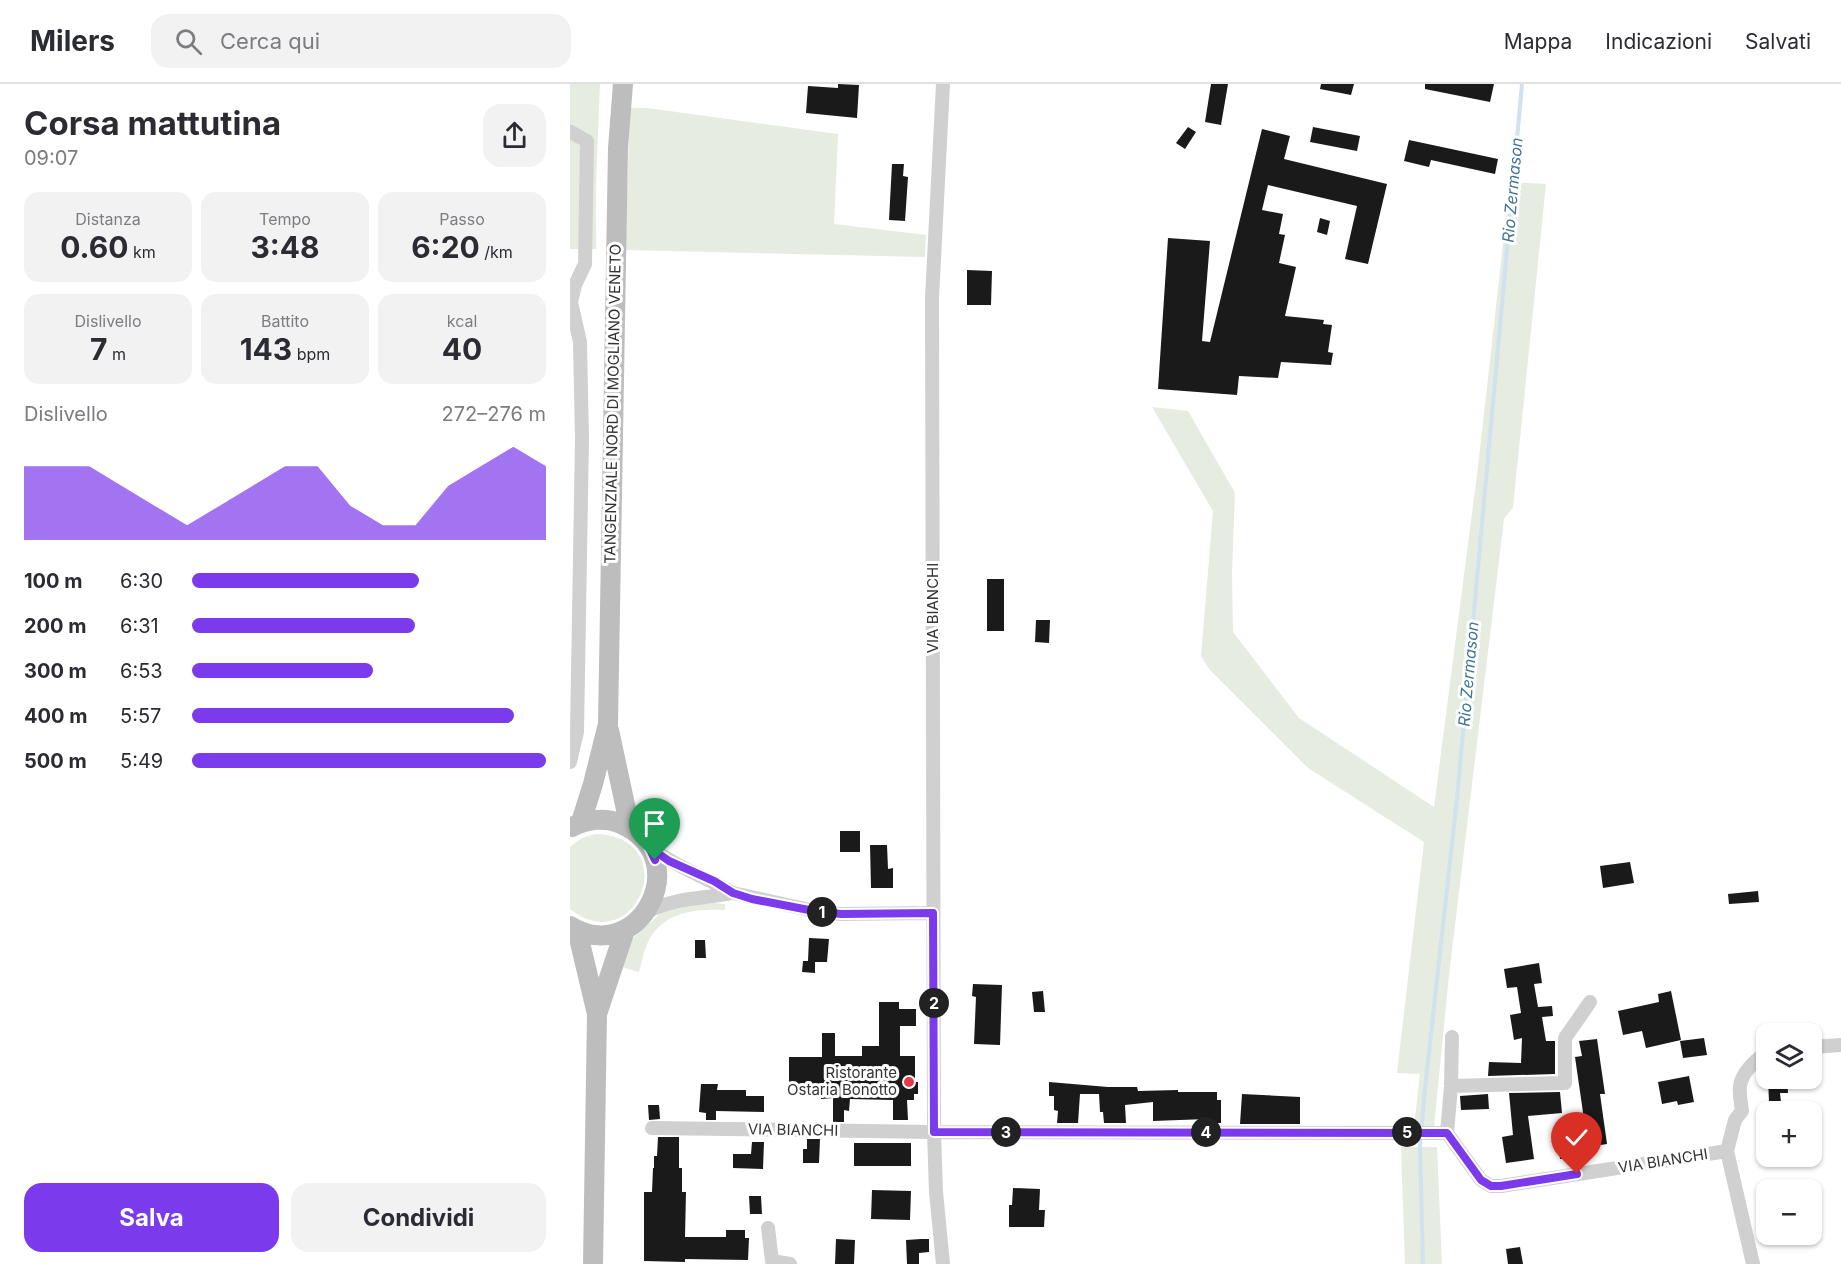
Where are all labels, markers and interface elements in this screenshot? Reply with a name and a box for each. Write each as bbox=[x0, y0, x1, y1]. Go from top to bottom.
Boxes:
search box bbox=[151, 14, 571, 68]
text: Milers bbox=[30, 24, 115, 58]
icon: search bbox=[172, 25, 205, 58]
text: Cerca qui bbox=[220, 28, 320, 54]
text: Mappa bbox=[1504, 29, 1572, 54]
text: Indicazioni bbox=[1605, 29, 1712, 54]
text: Salvati bbox=[1745, 29, 1811, 54]
text: Corsa mattutina bbox=[24, 103, 281, 143]
button: share bbox=[483, 104, 546, 167]
water label: Rio Zermason bbox=[1497, 137, 1527, 243]
text: 09:07 bbox=[24, 146, 78, 170]
text: Distanza bbox=[75, 209, 141, 229]
text: Tempo bbox=[259, 209, 311, 229]
text: Passo bbox=[439, 209, 485, 229]
text: 0.60 bbox=[60, 229, 128, 265]
text: 3:48 bbox=[250, 229, 320, 265]
text: 6:20 bbox=[411, 229, 480, 265]
text: km bbox=[128, 242, 156, 262]
text: /km bbox=[480, 242, 513, 262]
street label: TANGENZIALE NORD DI MOGLIANO VENETO bbox=[600, 244, 625, 564]
text: Dislivello bbox=[75, 311, 141, 331]
text: Battito bbox=[261, 311, 309, 331]
text: kcal bbox=[447, 311, 477, 331]
text: 7 bbox=[90, 331, 107, 367]
text: 143 bbox=[240, 331, 292, 367]
text: 40 bbox=[442, 331, 482, 367]
text: m bbox=[107, 344, 126, 364]
text: bpm bbox=[292, 344, 330, 364]
text: Dislivello bbox=[24, 402, 108, 426]
text: 272–276 m bbox=[442, 402, 546, 426]
street label: VIA BIANCHI bbox=[923, 563, 942, 653]
text: 100 m bbox=[24, 569, 83, 593]
text: 6:30 bbox=[120, 569, 163, 593]
text: 200 m bbox=[24, 614, 87, 638]
text: 6:31 bbox=[120, 614, 159, 638]
water label: Rio Zermason bbox=[1453, 621, 1483, 727]
text: 300 m bbox=[24, 659, 87, 683]
text: 6:53 bbox=[120, 659, 163, 683]
text: 400 m bbox=[24, 704, 88, 728]
text: 5:57 bbox=[120, 704, 161, 728]
text: 500 m bbox=[24, 749, 87, 773]
text: 5:49 bbox=[120, 749, 163, 773]
pin bbox=[629, 798, 680, 860]
icon: arrive bbox=[638, 807, 671, 840]
pin: 1 bbox=[807, 897, 837, 927]
text: 1 bbox=[819, 902, 825, 922]
pin: 2 bbox=[919, 988, 949, 1018]
text: 2 bbox=[929, 993, 939, 1013]
map controls bbox=[1756, 1023, 1822, 1245]
button: layers bbox=[1756, 1023, 1822, 1089]
place label: Ristorante Ostaria Bonotto bbox=[787, 1063, 897, 1099]
marker: Ristorante Ostaria Bonotto bbox=[902, 1075, 916, 1089]
button: + bbox=[1756, 1101, 1822, 1167]
pin bbox=[1551, 1112, 1602, 1174]
pin: 3 bbox=[991, 1117, 1021, 1147]
pin: 4 bbox=[1191, 1117, 1221, 1147]
pin: 5 bbox=[1392, 1117, 1422, 1147]
street label: VIA BIANCHI bbox=[748, 1119, 838, 1140]
icon: check bbox=[1560, 1121, 1593, 1154]
text: 3 bbox=[1001, 1122, 1011, 1142]
text: 4 bbox=[1201, 1122, 1211, 1142]
text: 5 bbox=[1402, 1122, 1412, 1142]
street label: VIA BIANCHI bbox=[1617, 1144, 1709, 1177]
button: − bbox=[1756, 1179, 1822, 1245]
button: Salva bbox=[24, 1183, 279, 1252]
button: Condividi bbox=[291, 1183, 546, 1252]

